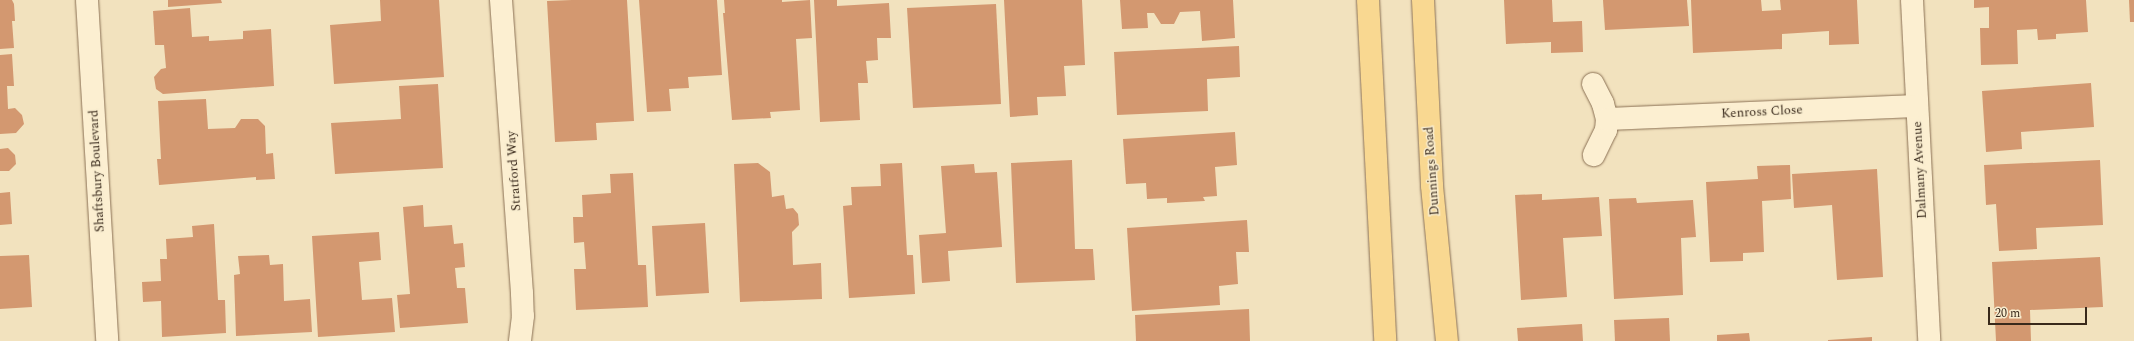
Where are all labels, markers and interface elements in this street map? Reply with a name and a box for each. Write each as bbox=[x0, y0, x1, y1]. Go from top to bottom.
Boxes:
street label: Kenross Close bbox=[1721, 102, 1803, 122]
street label: Shaftsbury Boulevard bbox=[86, 109, 108, 233]
street label: Dalmany Avenue bbox=[1910, 121, 1930, 219]
street label: Dunnings Road bbox=[1421, 126, 1443, 216]
street label: Stratford Way bbox=[503, 130, 525, 212]
scale bar bbox=[1990, 299, 2089, 325]
text: 20 m bbox=[1995, 304, 2020, 323]

